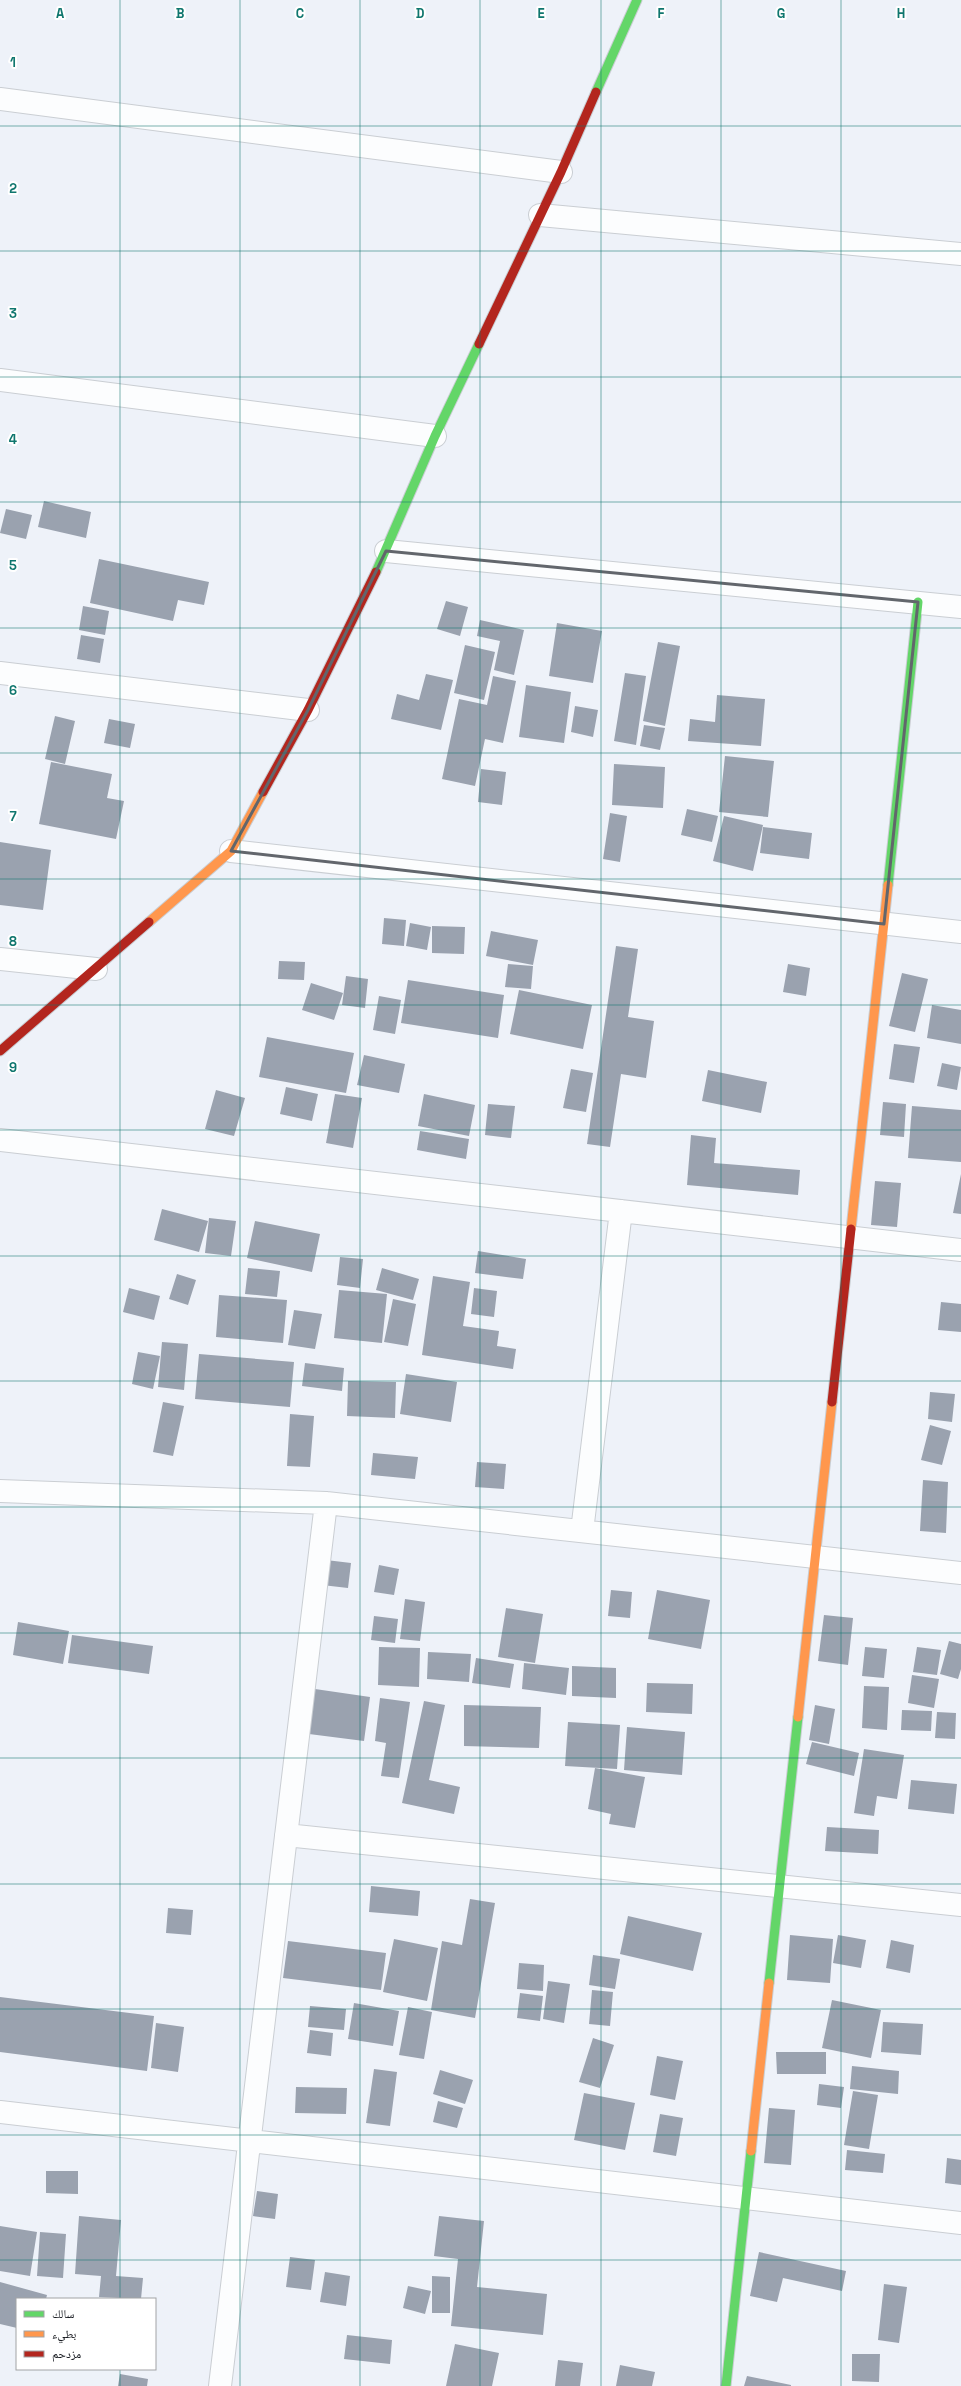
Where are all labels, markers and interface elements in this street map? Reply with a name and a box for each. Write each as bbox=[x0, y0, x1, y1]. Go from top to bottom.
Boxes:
text: A bbox=[56, 5, 65, 22]
text: B bbox=[176, 5, 185, 22]
text: C bbox=[296, 5, 304, 22]
text: D bbox=[416, 5, 425, 22]
text: E bbox=[537, 5, 545, 22]
text: F bbox=[658, 5, 665, 22]
text: G bbox=[777, 5, 785, 22]
text: H bbox=[897, 5, 905, 22]
text: 1 bbox=[10, 54, 16, 71]
text: 2 bbox=[9, 180, 17, 197]
text: 3 bbox=[9, 305, 17, 322]
text: 4 bbox=[9, 431, 17, 448]
text: 5 bbox=[9, 557, 17, 574]
text: 6 bbox=[9, 682, 17, 699]
text: 7 bbox=[9, 808, 17, 825]
text: 8 bbox=[9, 933, 17, 950]
text: 9 bbox=[9, 1059, 17, 1076]
legend bbox=[16, 2298, 156, 2370]
text: سالك bbox=[52, 2306, 74, 2322]
text: بطيء bbox=[52, 2326, 76, 2344]
text: مزدحم bbox=[52, 2346, 81, 2362]

